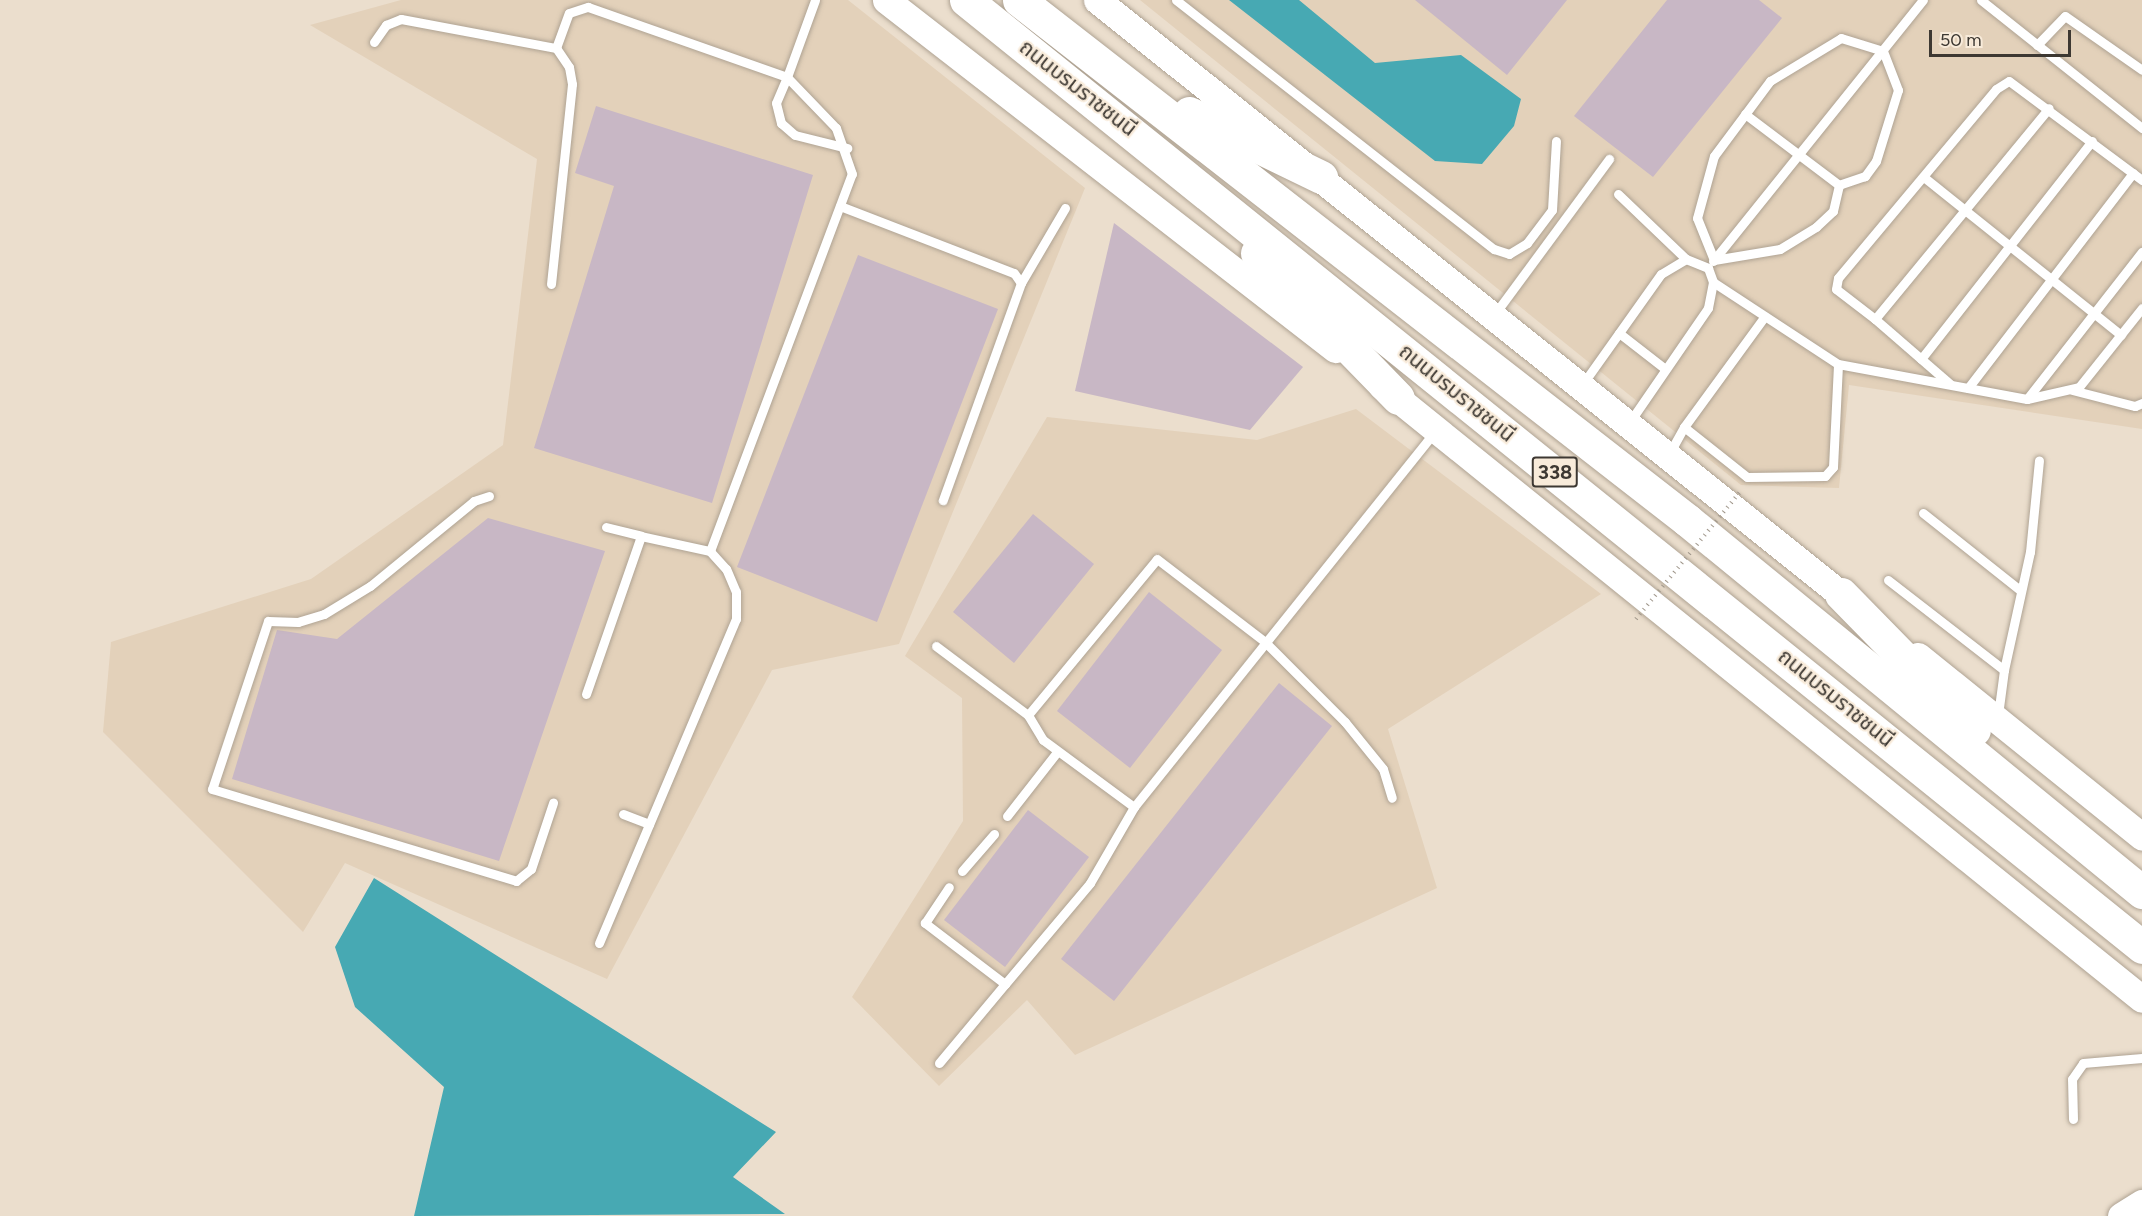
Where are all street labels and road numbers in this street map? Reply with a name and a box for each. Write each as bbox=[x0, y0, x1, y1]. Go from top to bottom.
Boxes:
street label: ถนนบรมราชชนนี bbox=[1014, 34, 1142, 142]
street label: ถนนบรมราชชนนี bbox=[1394, 339, 1520, 447]
road number: 338 bbox=[1531, 455, 1579, 489]
street label: ถนนบรมราชชนนี bbox=[1773, 644, 1899, 752]

